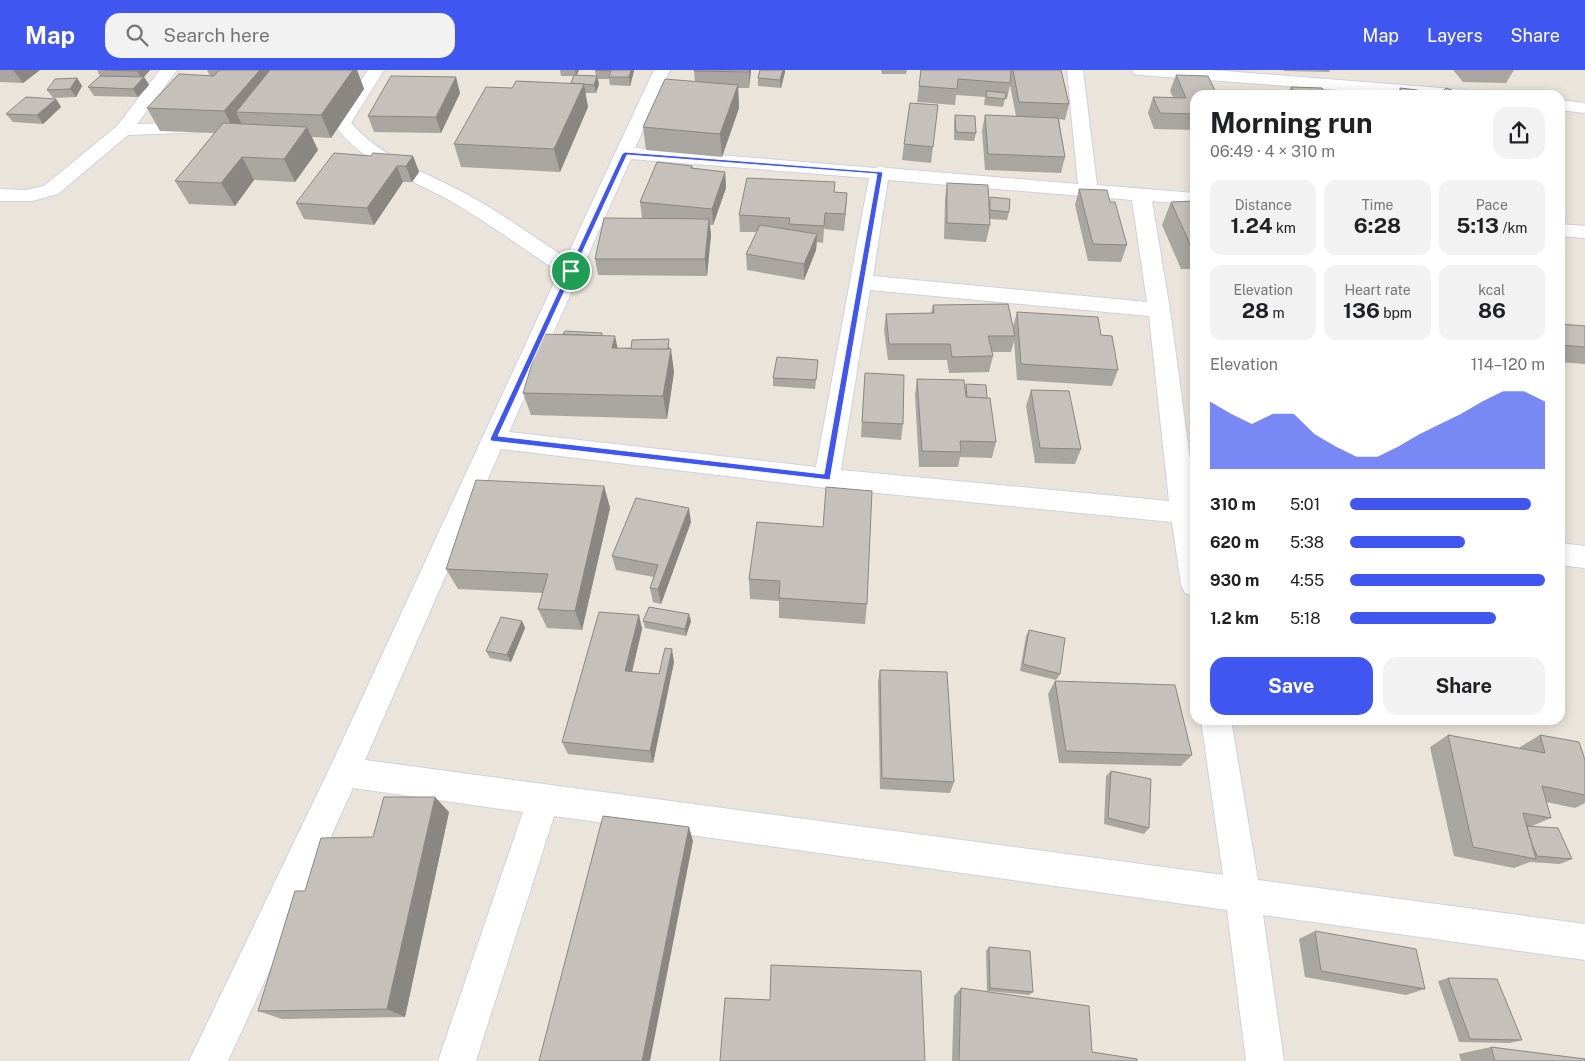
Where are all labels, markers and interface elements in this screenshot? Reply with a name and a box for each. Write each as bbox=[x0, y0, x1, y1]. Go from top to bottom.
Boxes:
search box bbox=[105, 13, 455, 58]
text: Map bbox=[25, 21, 75, 49]
icon: search bbox=[123, 21, 151, 49]
text: Search here bbox=[163, 24, 270, 46]
text: Map bbox=[1363, 25, 1399, 46]
text: Layers bbox=[1427, 25, 1483, 46]
text: Share bbox=[1511, 25, 1560, 46]
text: Morning run bbox=[1210, 106, 1373, 139]
button: share bbox=[1493, 107, 1545, 159]
text: 06:49 · 4 × 310 m bbox=[1210, 142, 1335, 161]
text: Distance bbox=[1235, 197, 1292, 213]
text: Time bbox=[1362, 197, 1393, 213]
text: Pace bbox=[1476, 197, 1508, 213]
text: 1.24 bbox=[1230, 213, 1273, 238]
text: 6:28 bbox=[1354, 213, 1401, 238]
text: 5:13 bbox=[1456, 213, 1499, 238]
text: km bbox=[1273, 220, 1296, 236]
text: /km bbox=[1499, 220, 1527, 236]
pin bbox=[550, 250, 592, 292]
icon: arrive bbox=[557, 257, 585, 285]
text: Elevation bbox=[1233, 282, 1293, 298]
text: Heart rate bbox=[1344, 282, 1411, 298]
text: kcal bbox=[1478, 282, 1505, 298]
text: 28 bbox=[1242, 298, 1269, 323]
text: 136 bbox=[1343, 298, 1380, 323]
text: 86 bbox=[1478, 298, 1506, 323]
text: m bbox=[1269, 305, 1285, 321]
text: bpm bbox=[1380, 305, 1412, 321]
text: Elevation bbox=[1210, 355, 1278, 374]
text: 114–120 m bbox=[1471, 355, 1545, 374]
text: 310 m bbox=[1210, 495, 1256, 514]
text: 5:01 bbox=[1290, 495, 1320, 514]
text: 620 m bbox=[1210, 533, 1259, 552]
text: 5:38 bbox=[1290, 533, 1324, 552]
text: 930 m bbox=[1210, 571, 1259, 590]
text: 4:55 bbox=[1290, 571, 1324, 590]
text: 1.2 km bbox=[1210, 609, 1259, 628]
text: 5:18 bbox=[1290, 609, 1321, 628]
button: Save bbox=[1210, 657, 1373, 715]
button: Share bbox=[1383, 657, 1545, 715]

